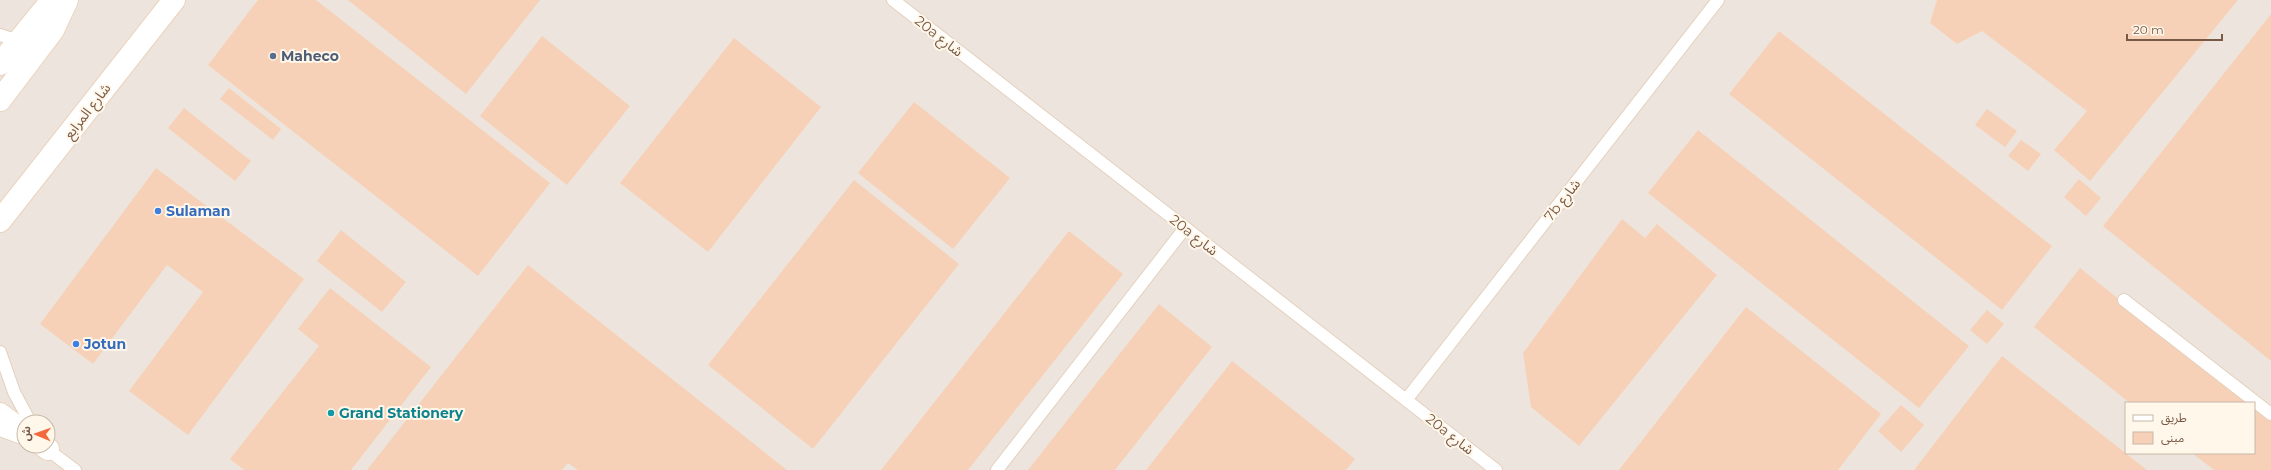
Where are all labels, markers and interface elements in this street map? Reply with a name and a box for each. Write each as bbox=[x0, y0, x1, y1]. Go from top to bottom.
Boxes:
street label: 20a شارع bbox=[910, 12, 967, 62]
scale bar bbox=[2127, 16, 2222, 42]
text: 20 m bbox=[2133, 22, 2164, 37]
place label: Maheco bbox=[281, 47, 339, 65]
marker: Maheco bbox=[268, 51, 278, 61]
street label: شارع المرابع bbox=[60, 80, 116, 144]
street label: 7b شارع bbox=[1540, 175, 1586, 226]
place label: Sulaman bbox=[166, 202, 230, 220]
marker: Sulaman bbox=[153, 206, 163, 216]
street label: 20a شارع bbox=[1165, 211, 1222, 261]
place label: Jotun bbox=[83, 335, 126, 353]
marker: Jotun bbox=[71, 339, 81, 349]
legend bbox=[2125, 402, 2255, 454]
place label: Grand Stationery bbox=[339, 404, 464, 422]
marker: Grand Stationery bbox=[326, 408, 336, 418]
street label: 20a شارع bbox=[1421, 410, 1478, 460]
text: طريق bbox=[2161, 410, 2187, 426]
north arrow bbox=[16, 414, 56, 454]
text: ش bbox=[19, 426, 33, 441]
text: مبنى bbox=[2161, 430, 2184, 445]

